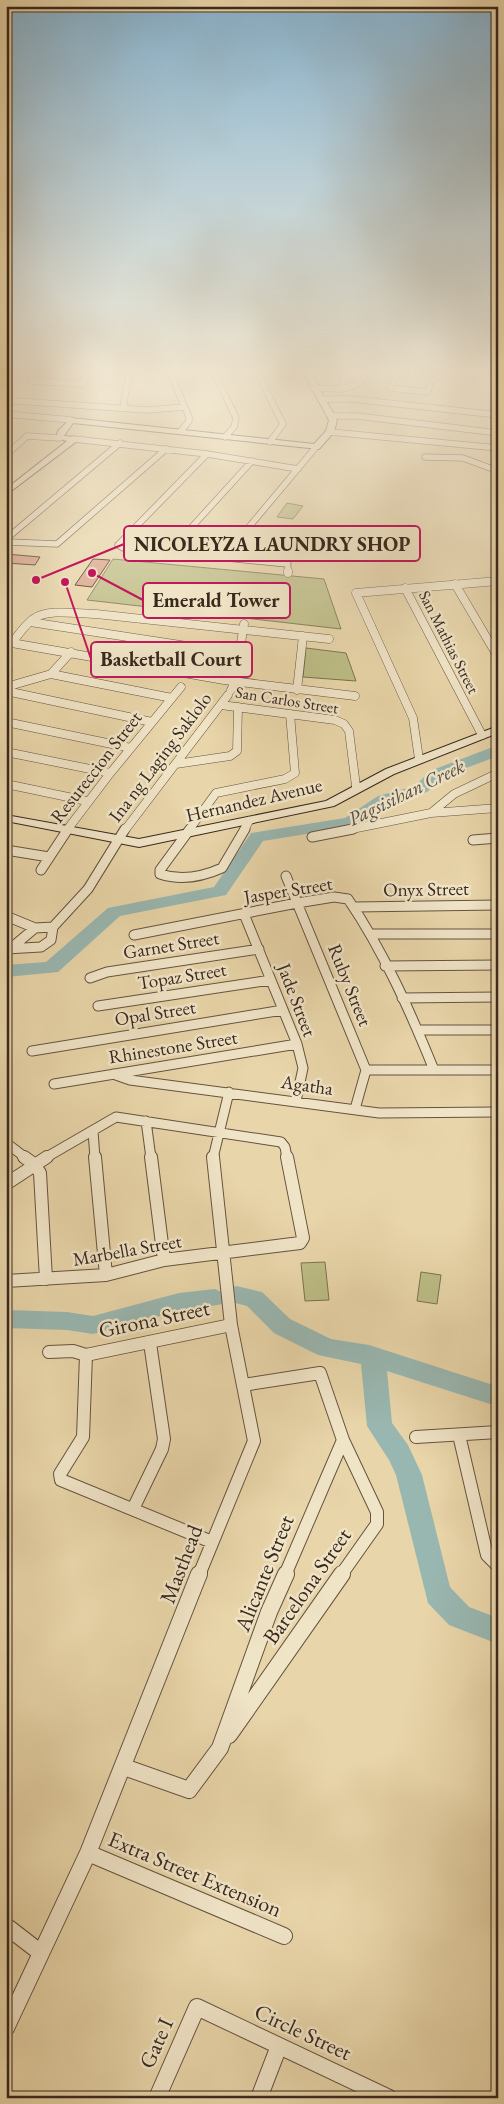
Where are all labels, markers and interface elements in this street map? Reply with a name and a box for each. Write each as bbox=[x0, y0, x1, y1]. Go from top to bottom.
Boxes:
callout: NICOLEYZA LAUNDRY SHOP bbox=[124, 526, 420, 561]
text: NICOLEYZA LAUNDRY SHOP bbox=[134, 531, 410, 557]
callout: Emerald Tower bbox=[143, 583, 290, 618]
text: Emerald Tower bbox=[152, 587, 280, 613]
street label: San Mathias Street bbox=[414, 587, 484, 697]
callout: Basketball Court bbox=[91, 642, 252, 677]
text: Basketball Court bbox=[100, 646, 242, 672]
street label: San Carlos Street bbox=[234, 682, 340, 718]
street label: Ina ng Laging Saklolo bbox=[103, 687, 217, 827]
street label: Resureccion Street bbox=[44, 706, 148, 828]
water label: Pagsisihan Creek bbox=[343, 752, 469, 832]
street label: Hernandez Avenue bbox=[183, 772, 325, 828]
street label: Jasper Street bbox=[240, 871, 334, 910]
street label: Onyx Street bbox=[383, 876, 469, 902]
street label: Garnet Street bbox=[121, 925, 221, 965]
street label: Ruby Street bbox=[322, 940, 378, 1030]
street label: Topaz Street bbox=[136, 957, 228, 995]
street label: Jade Street bbox=[271, 958, 322, 1040]
street label: Opal Street bbox=[113, 994, 197, 1032]
street label: Rhinestone Street bbox=[107, 1024, 239, 1070]
street label: Agatha bbox=[278, 1069, 335, 1101]
street label: Marbella Street bbox=[71, 1228, 183, 1272]
street label: Girona Street bbox=[96, 1293, 212, 1345]
street label: Alicante Street bbox=[227, 1510, 301, 1636]
street label: Masthead bbox=[153, 1520, 210, 1607]
street label: Barcelona Street bbox=[256, 1522, 358, 1650]
street label: Extra Street Extension bbox=[104, 1824, 287, 1924]
street label: Circle Street bbox=[250, 1997, 356, 2067]
street label: Gate I bbox=[132, 2013, 180, 2073]

